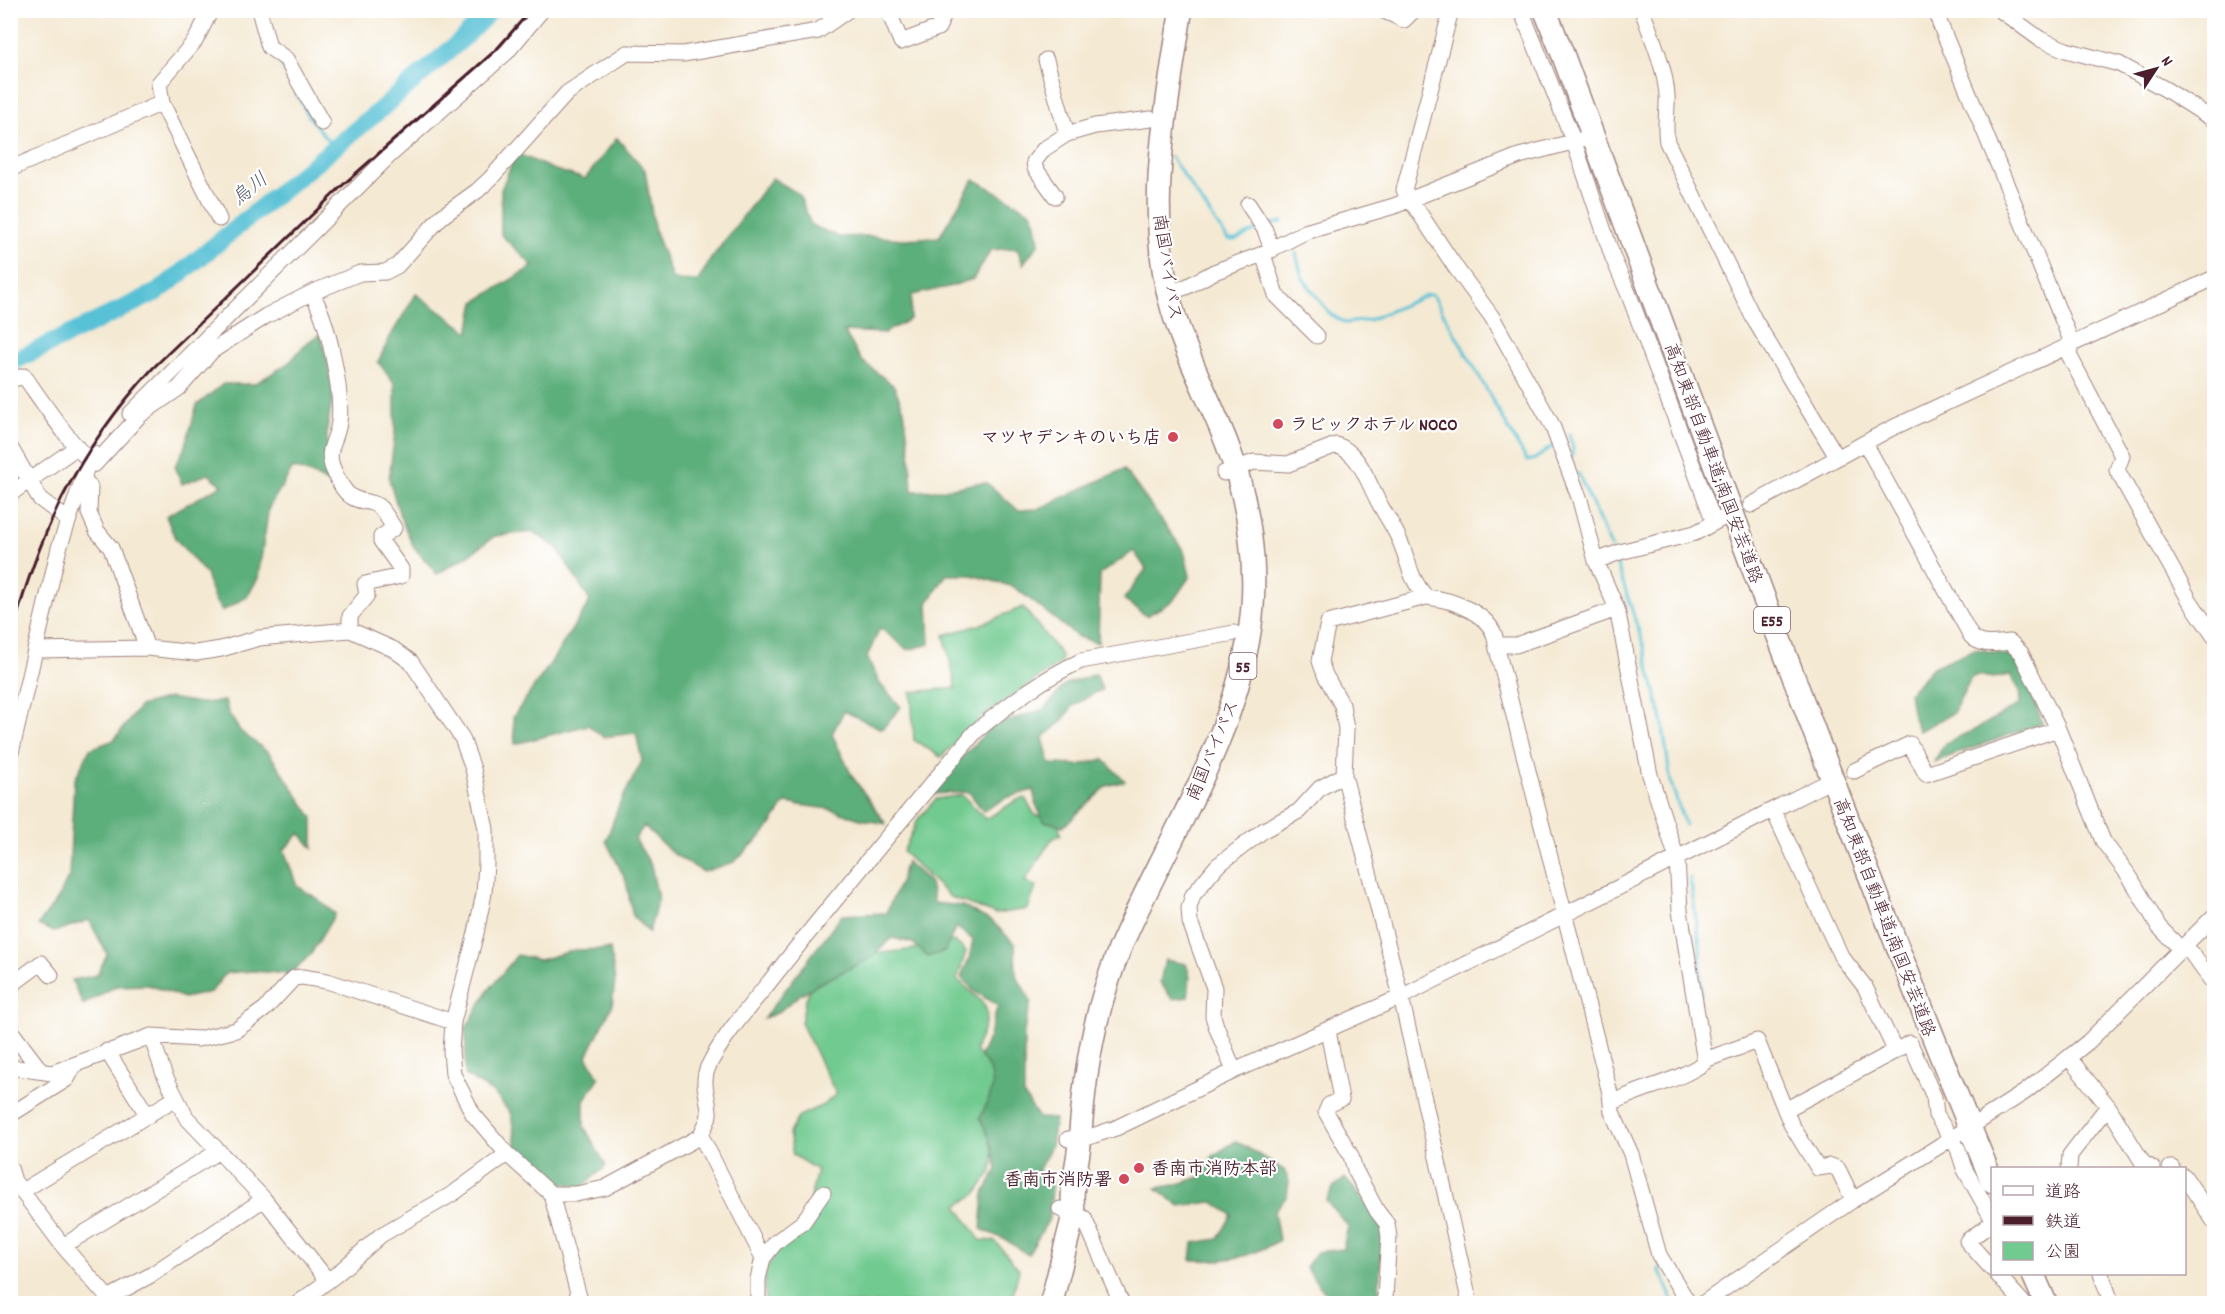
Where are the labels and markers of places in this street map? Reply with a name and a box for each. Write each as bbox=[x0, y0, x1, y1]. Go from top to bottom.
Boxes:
place label: ラビックホテル NOCO bbox=[1290, 414, 1458, 439]
marker: ラビックホテル NOCO bbox=[1271, 417, 1285, 431]
place label: マツヤデンキのいち店 bbox=[981, 427, 1161, 452]
marker: マツヤデンキのいち店 bbox=[1166, 430, 1180, 444]
place label: 香南市消防本部 bbox=[1151, 1158, 1277, 1183]
marker: 香南市消防本部 bbox=[1132, 1161, 1146, 1175]
place label: 香南市消防署 bbox=[1004, 1169, 1112, 1194]
marker: 香南市消防署 bbox=[1117, 1172, 1131, 1186]

